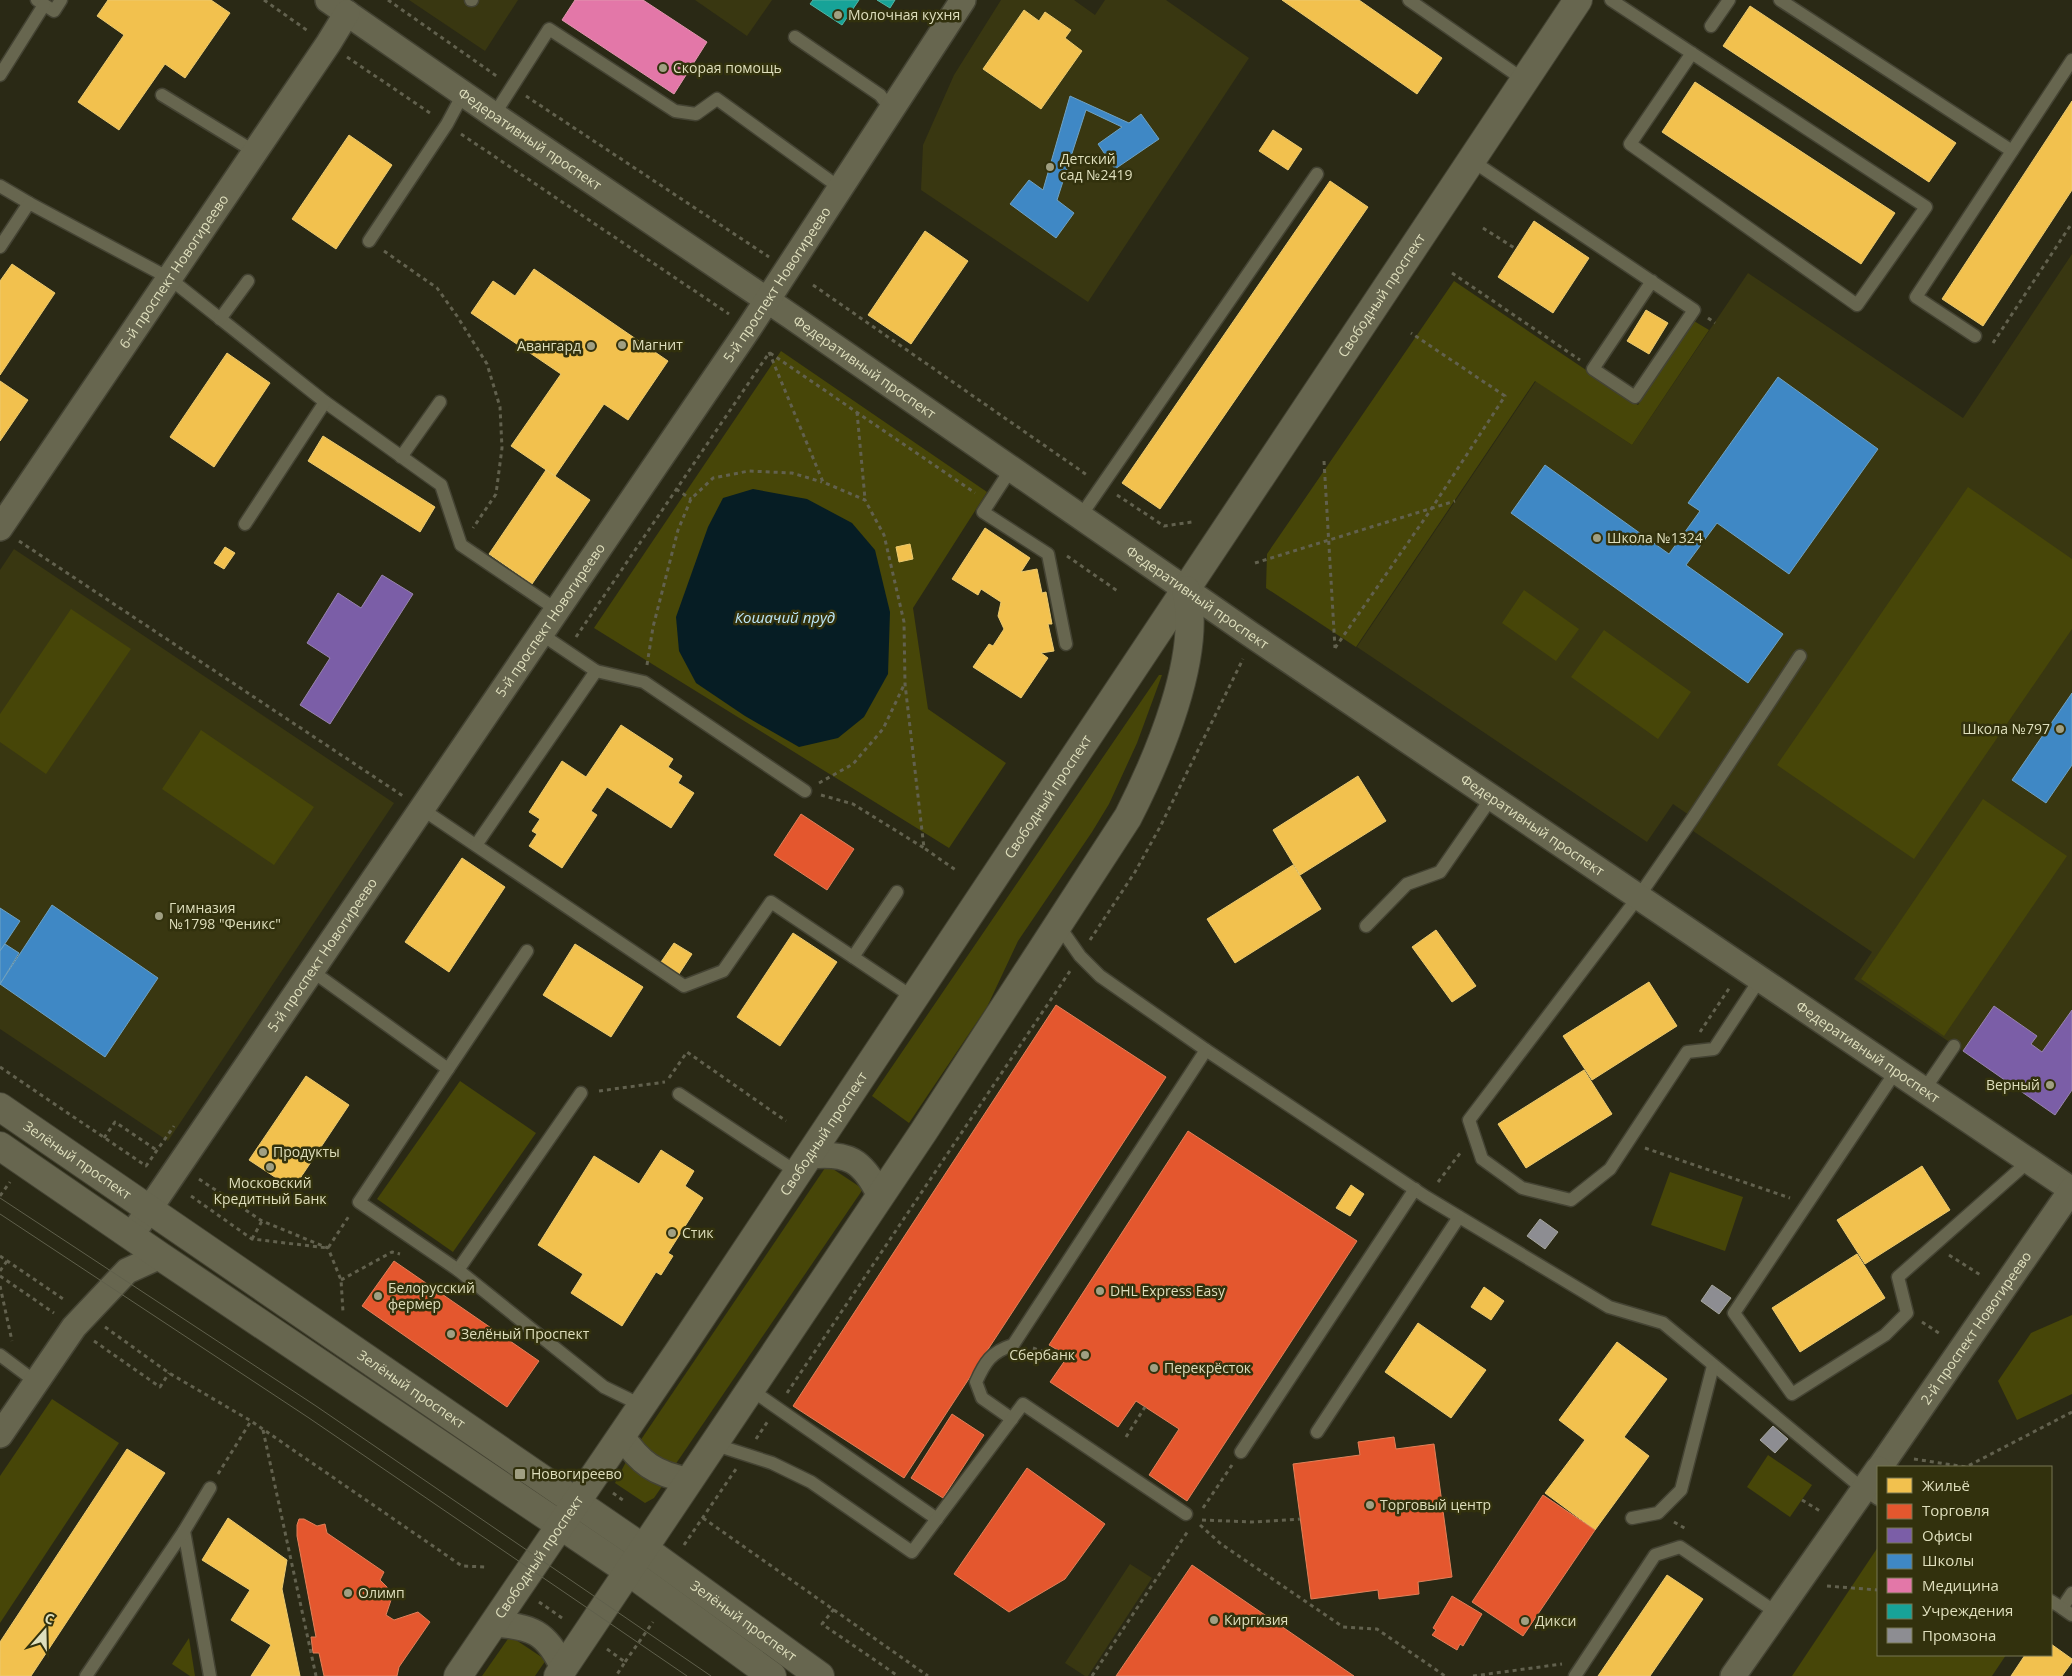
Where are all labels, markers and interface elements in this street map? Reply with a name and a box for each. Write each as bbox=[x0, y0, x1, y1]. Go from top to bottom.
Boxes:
place label: Молочная кухня bbox=[848, 5, 960, 24]
marker: Молочная кухня bbox=[832, 9, 844, 21]
place label: Скорая помощь bbox=[673, 58, 782, 77]
marker: Скорая помощь bbox=[657, 62, 669, 74]
street label: Федеративный проспект bbox=[454, 83, 606, 194]
place label: Детский сад №2419 bbox=[1060, 149, 1132, 184]
marker: Детский сад №2419 bbox=[1044, 161, 1056, 173]
street label: 6-й проспект Новогиреево bbox=[114, 190, 233, 352]
street label: 5-й проспект Новогиреево bbox=[718, 203, 835, 366]
street label: Свободный проспект bbox=[1333, 229, 1429, 361]
street label: Федеративный проспект bbox=[789, 311, 940, 423]
place label: Магнит bbox=[632, 335, 683, 354]
place label: Авангард bbox=[517, 336, 581, 355]
marker: Магнит bbox=[616, 339, 628, 351]
marker: Авангард bbox=[585, 340, 597, 352]
place label: Школа №1324 bbox=[1607, 528, 1703, 547]
marker: Школа №1324 bbox=[1591, 532, 1603, 544]
street label: 5-й проспект Новогиреево bbox=[491, 539, 609, 701]
street label: Федеративный проспект bbox=[1122, 541, 1273, 653]
water label: Кошачий пруд bbox=[735, 607, 835, 627]
place label: Школа №797 bbox=[1962, 719, 2050, 738]
marker: Школа №797 bbox=[2054, 723, 2066, 735]
street label: Свободный проспект bbox=[999, 730, 1096, 862]
street label: Федеративный проспект bbox=[1457, 769, 1609, 880]
street label: 5-й проспект Новогиреево bbox=[263, 874, 381, 1035]
place label: Гимназия №1798 "Феникс" bbox=[169, 898, 281, 933]
marker: Гимназия №1798 "Феникс" bbox=[153, 910, 165, 922]
street label: Федеративный проспект bbox=[1793, 996, 1944, 1107]
street label: Свободный проспект bbox=[775, 1067, 871, 1199]
place label: Верный bbox=[1986, 1075, 2040, 1094]
marker: Верный bbox=[2044, 1079, 2056, 1091]
street label: Зелёный проспект bbox=[20, 1116, 136, 1204]
place label: Продукты bbox=[273, 1142, 340, 1161]
marker: Продукты bbox=[257, 1146, 269, 1158]
marker: Московский Кредитный Банк bbox=[264, 1161, 276, 1173]
place label: Московский Кредитный Банк bbox=[213, 1173, 327, 1208]
place label: Стик bbox=[682, 1223, 714, 1242]
marker: Стик bbox=[666, 1227, 678, 1239]
street label: 2-й проспект Новогиреево bbox=[1916, 1247, 2035, 1408]
place label: Белорусский фермер bbox=[388, 1278, 475, 1313]
place label: DHL Express Easy bbox=[1110, 1281, 1226, 1300]
marker: DHL Express Easy bbox=[1094, 1285, 1106, 1297]
marker: Белорусский фермер bbox=[372, 1290, 384, 1302]
place label: Зелёный Проспект bbox=[461, 1324, 590, 1343]
marker: Зелёный Проспект bbox=[445, 1328, 457, 1340]
street label: Зелёный проспект bbox=[354, 1345, 470, 1433]
place label: Сбербанк bbox=[1009, 1345, 1076, 1364]
marker: Сбербанк bbox=[1079, 1349, 1091, 1361]
place label: Перекрёсток bbox=[1164, 1358, 1252, 1377]
marker: Перекрёсток bbox=[1148, 1362, 1160, 1374]
place label: Новогиреево bbox=[531, 1464, 622, 1483]
legend bbox=[1877, 1466, 2052, 1656]
marker: Новогиреево bbox=[513, 1467, 527, 1481]
text: Жильё bbox=[1922, 1475, 1970, 1495]
street label: Свободный проспект bbox=[490, 1491, 587, 1622]
place label: Торговый центр bbox=[1380, 1495, 1491, 1514]
marker: Торговый центр bbox=[1364, 1499, 1376, 1511]
text: Торговля bbox=[1922, 1500, 1989, 1520]
text: Офисы bbox=[1922, 1525, 1973, 1545]
text: Школы bbox=[1922, 1550, 1974, 1570]
text: Медицина bbox=[1922, 1575, 1999, 1595]
street label: Зелёный проспект bbox=[687, 1576, 801, 1666]
place label: Олимп bbox=[358, 1583, 405, 1602]
marker: Олимп bbox=[342, 1587, 354, 1599]
text: Учреждения bbox=[1922, 1600, 2013, 1620]
north arrow bbox=[20, 1606, 70, 1656]
text: С bbox=[42, 1608, 57, 1629]
place label: Киргизия bbox=[1224, 1610, 1288, 1629]
place label: Дикси bbox=[1535, 1611, 1576, 1630]
marker: Киргизия bbox=[1208, 1614, 1220, 1626]
marker: Дикси bbox=[1519, 1615, 1531, 1627]
text: Промзона bbox=[1922, 1625, 1996, 1645]

